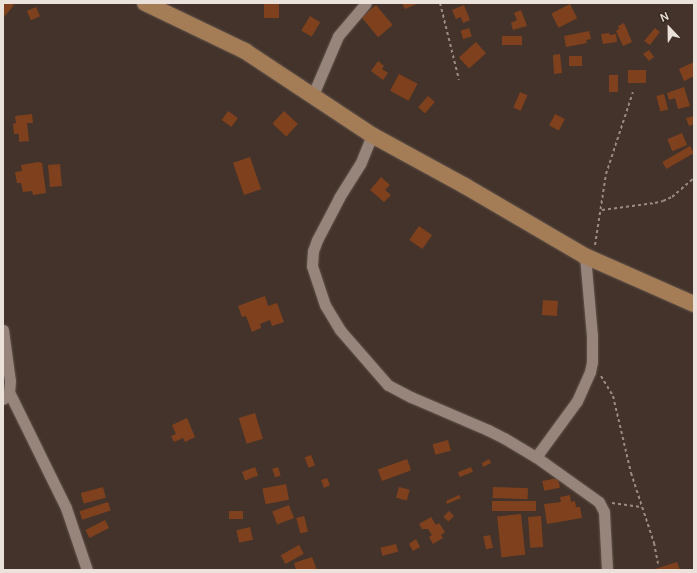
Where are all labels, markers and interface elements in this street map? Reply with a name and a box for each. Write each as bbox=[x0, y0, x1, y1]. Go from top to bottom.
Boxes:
north arrow bbox=[649, 8, 689, 48]
text: N bbox=[658, 8, 671, 25]

